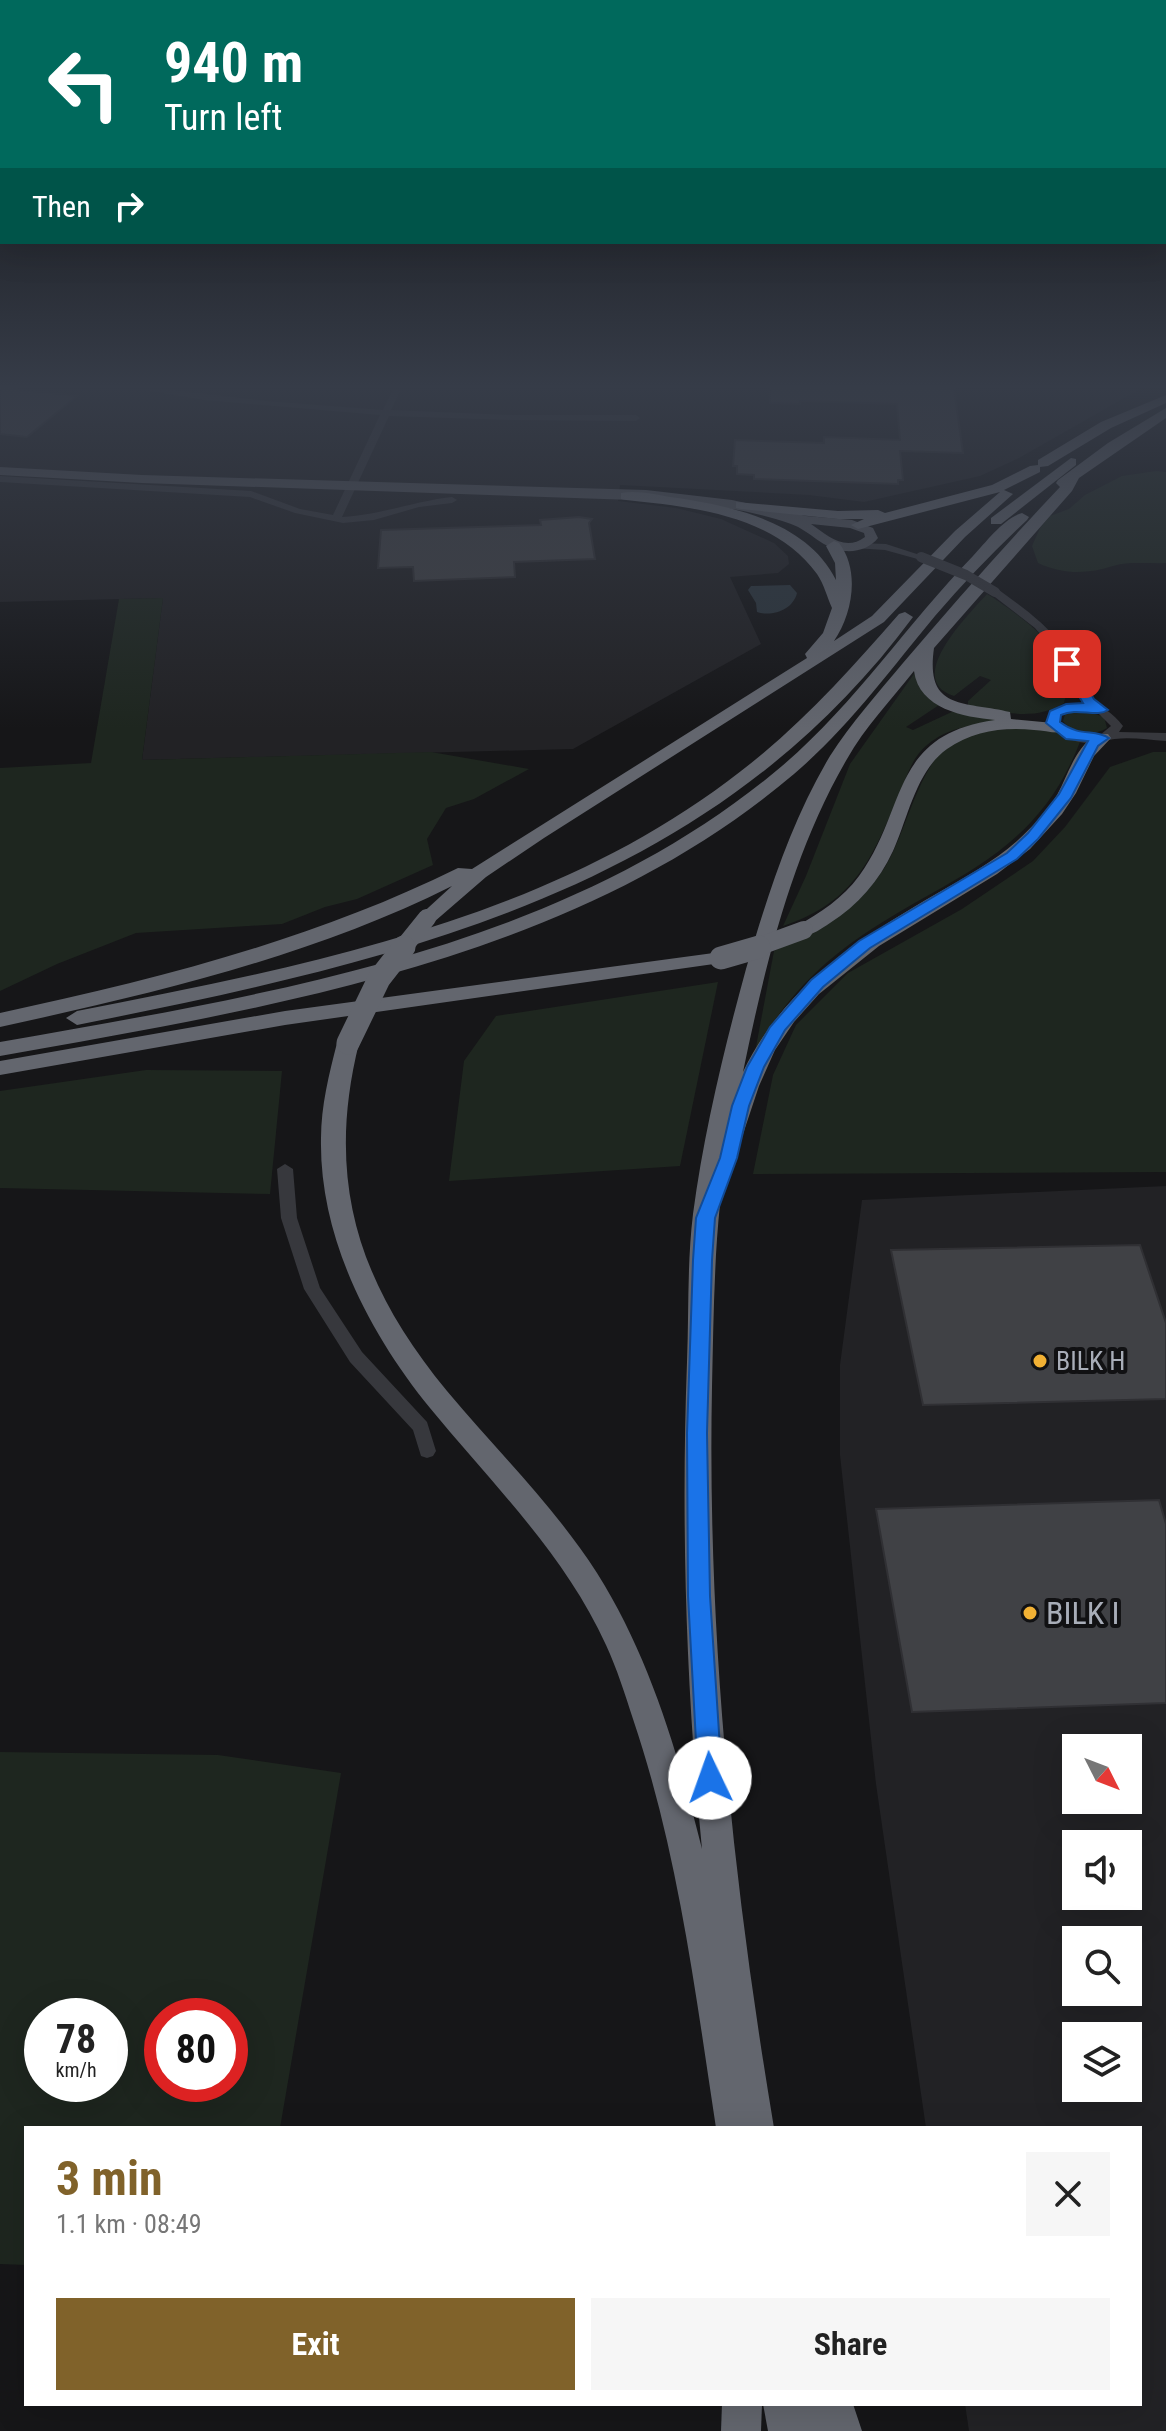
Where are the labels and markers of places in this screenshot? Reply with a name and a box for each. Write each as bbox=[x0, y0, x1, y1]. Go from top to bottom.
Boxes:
pin bbox=[1033, 630, 1101, 698]
place label: BILK H bbox=[1056, 1346, 1125, 1376]
marker: BILK H bbox=[1031, 1352, 1049, 1370]
place label: BILK I bbox=[1046, 1594, 1119, 1632]
marker: BILK I bbox=[1021, 1604, 1039, 1622]

